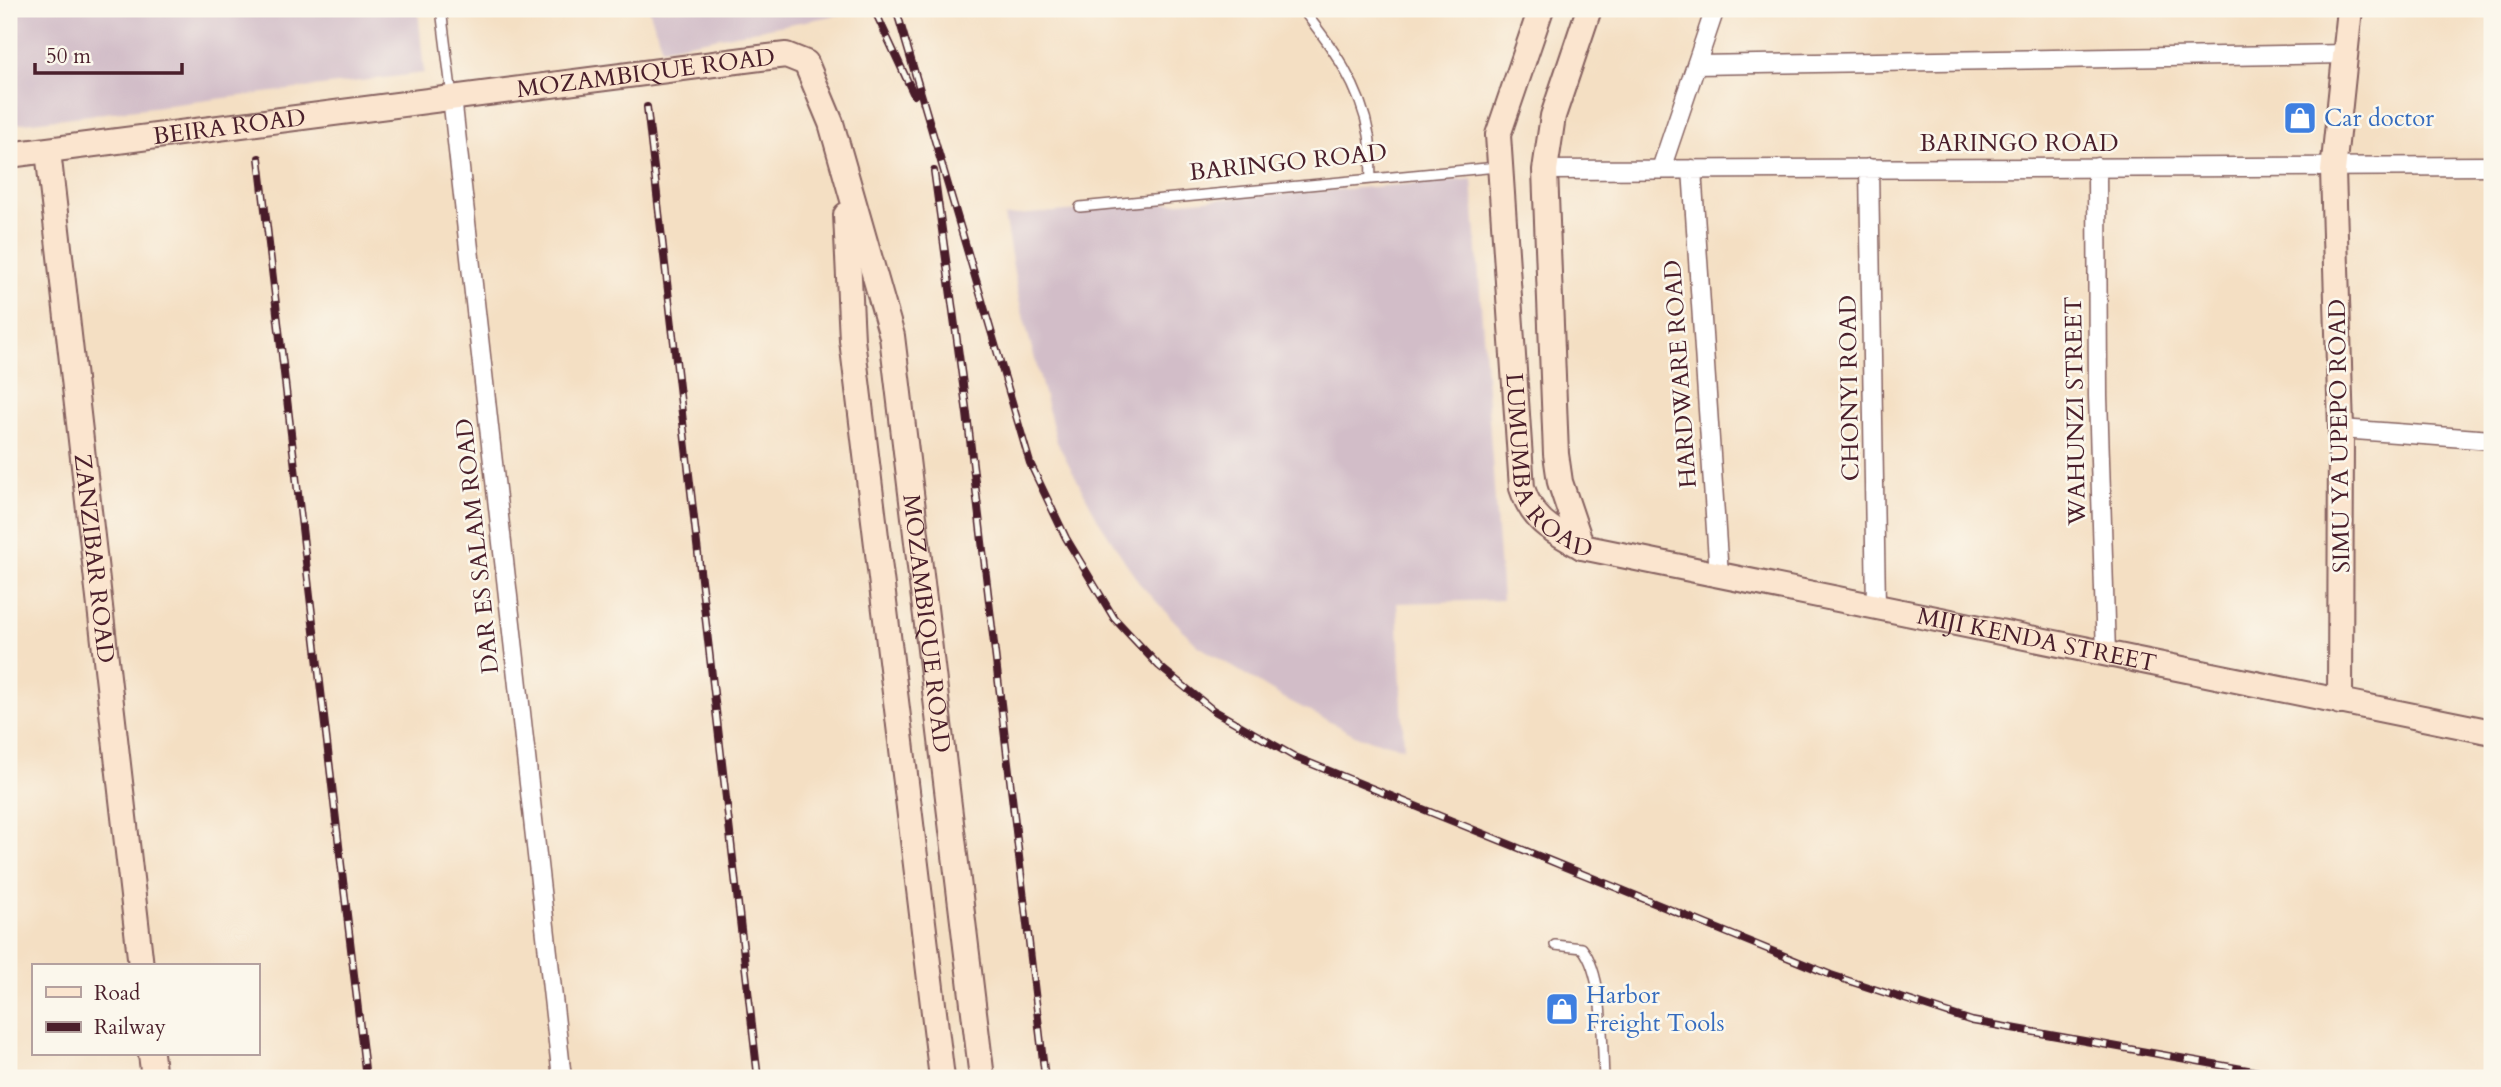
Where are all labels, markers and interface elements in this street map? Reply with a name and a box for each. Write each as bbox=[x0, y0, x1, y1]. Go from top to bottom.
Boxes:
scale bar bbox=[35, 32, 182, 76]
street label: MOZAMBIQUE ROAD bbox=[515, 40, 777, 106]
text: 50 m bbox=[46, 42, 91, 71]
shop icon: Car doctor bbox=[2281, 99, 2319, 137]
street label: BEIRA ROAD bbox=[151, 101, 307, 153]
place label: Car doctor bbox=[2324, 102, 2434, 135]
street label: BARINGO ROAD bbox=[1920, 127, 2118, 160]
street label: BARINGO ROAD bbox=[1187, 136, 1389, 189]
street label: HARDWARE ROAD bbox=[1656, 259, 1705, 489]
street label: CHONYI ROAD bbox=[1831, 295, 1868, 481]
street label: WAHUNZI STREET bbox=[2057, 296, 2094, 527]
street label: SIMU YA UPEPO ROAD bbox=[2321, 299, 2358, 573]
street label: LUMUMBA ROAD bbox=[1497, 372, 1595, 566]
street label: DAR ES SALAM ROAD bbox=[448, 417, 507, 675]
street label: ZANZIBAR ROAD bbox=[66, 452, 122, 665]
street label: MOZAMBIQUE ROAD bbox=[894, 492, 958, 755]
street label: MIJI KENDA STREET bbox=[1914, 600, 2159, 680]
legend bbox=[32, 964, 259, 1056]
text: Road bbox=[94, 979, 140, 1008]
place label: Harbor Freight Tools bbox=[1586, 979, 1724, 1040]
shop icon: Harbor Freight Tools bbox=[1543, 990, 1581, 1028]
text: Railway bbox=[94, 1013, 166, 1042]

